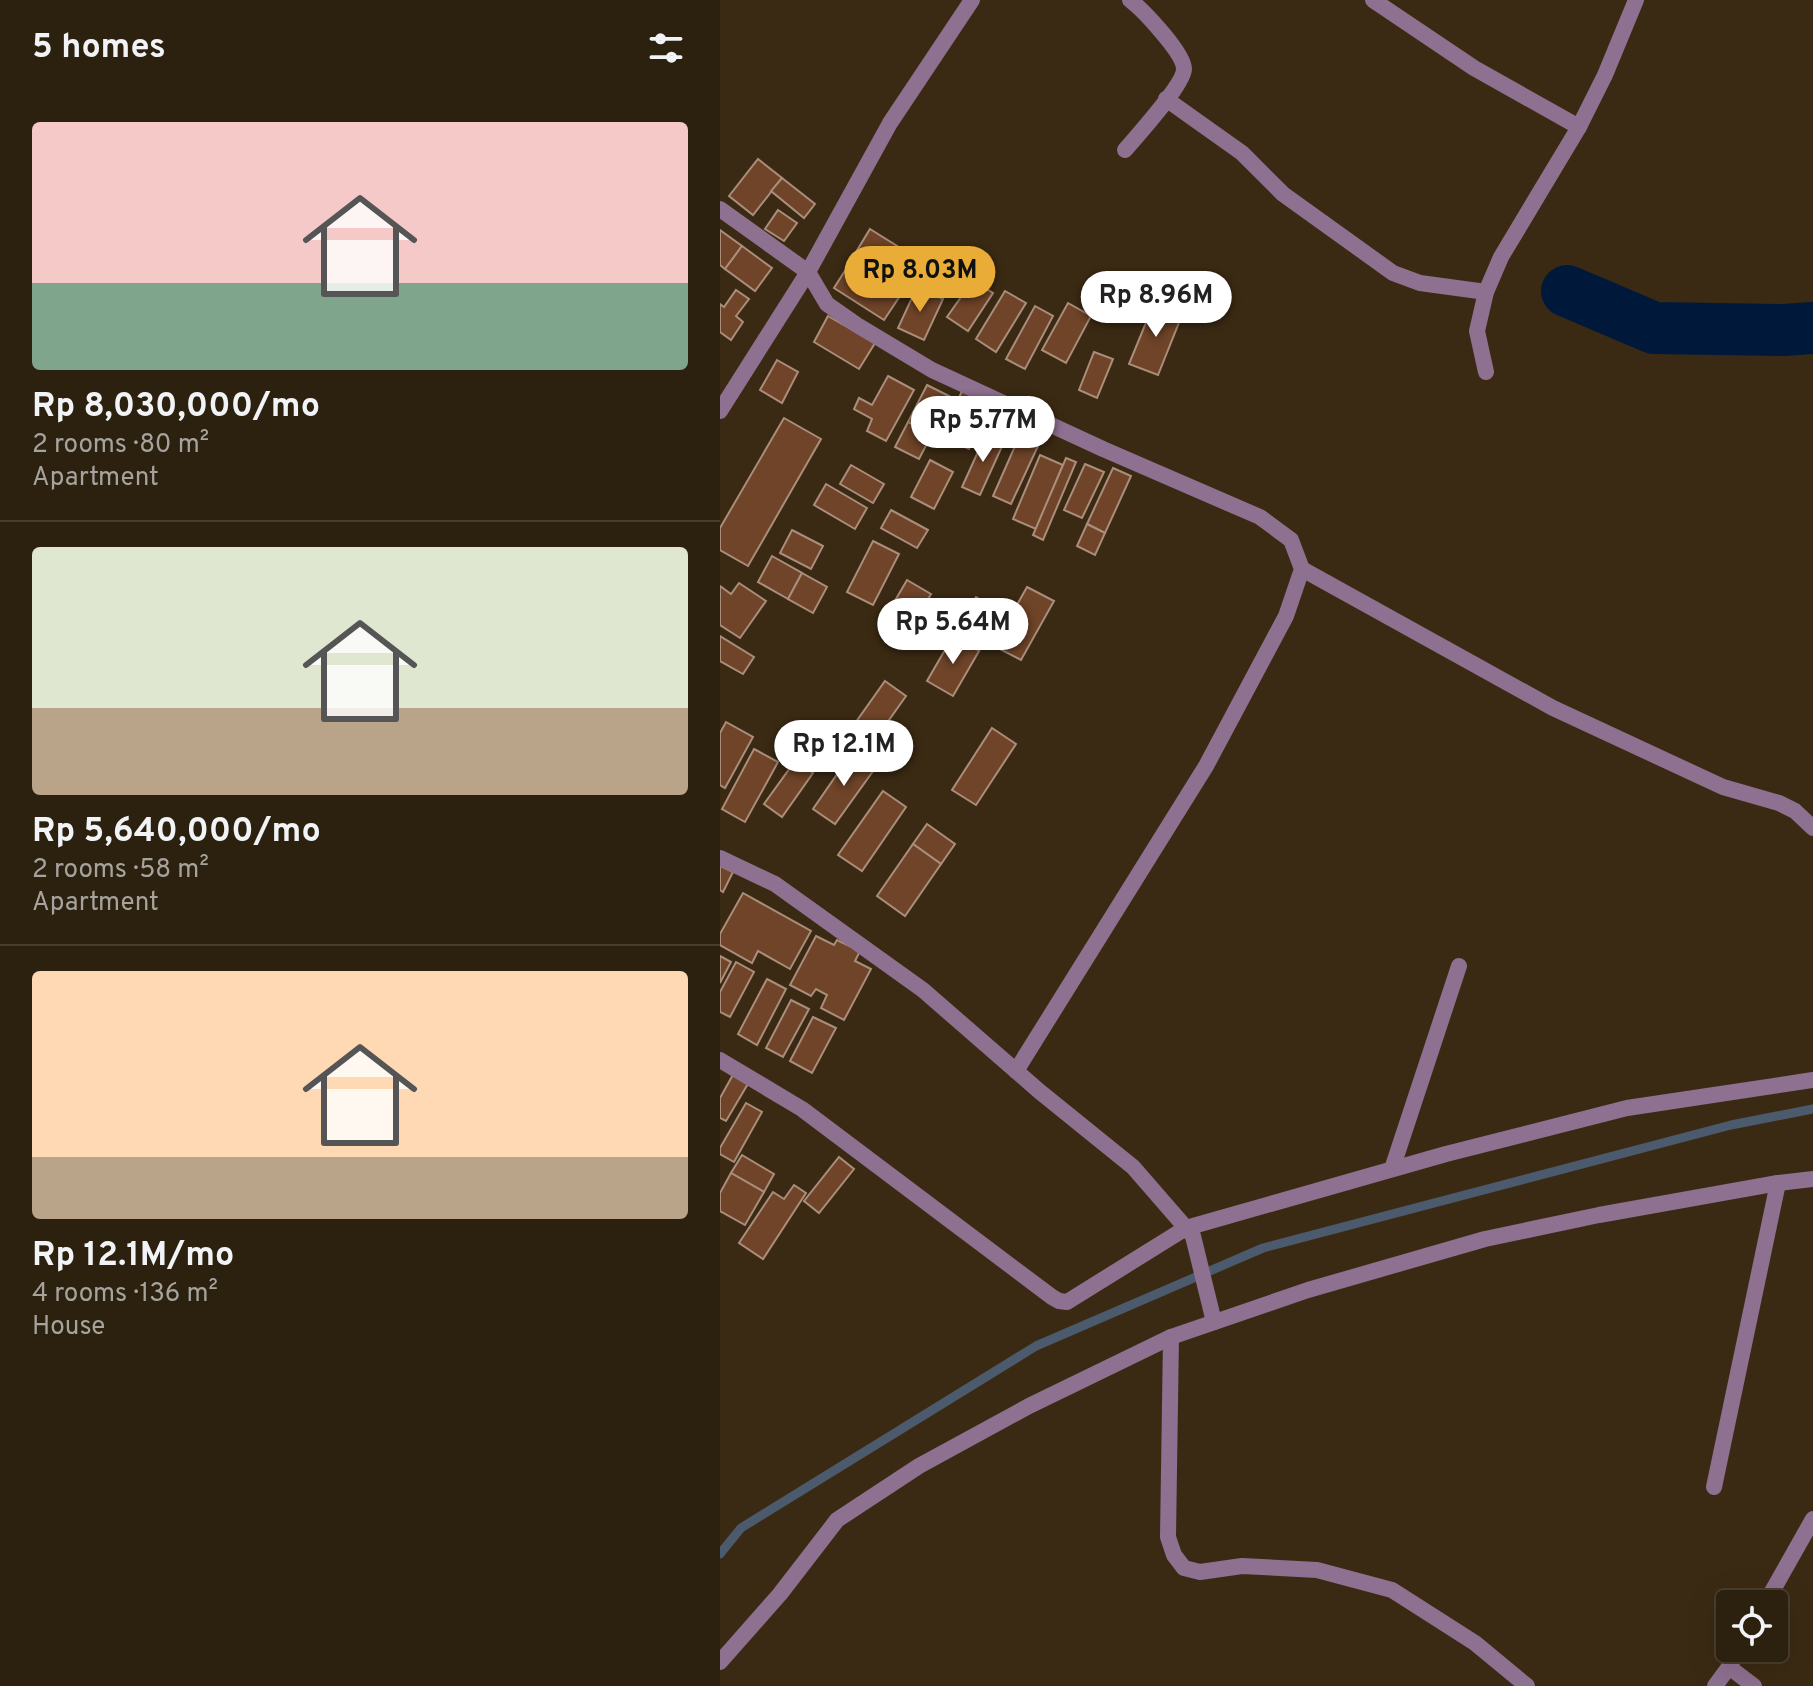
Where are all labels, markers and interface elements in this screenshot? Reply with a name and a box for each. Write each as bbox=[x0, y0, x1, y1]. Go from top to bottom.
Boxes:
icon: filters bbox=[644, 26, 688, 70]
text: 5 homes bbox=[32, 27, 166, 70]
icon: home bbox=[288, 174, 432, 318]
pin: Rp 8.03M bbox=[837, 246, 1003, 314]
text: Rp 8.03M bbox=[862, 255, 978, 288]
pin: Rp 8.96M bbox=[1073, 271, 1239, 339]
text: Rp 8.96M bbox=[1099, 280, 1213, 313]
text: Rp 8,030,000/mo bbox=[32, 386, 320, 429]
pin: Rp 5.77M bbox=[900, 396, 1066, 464]
text: Rp 5.77M bbox=[929, 405, 1037, 438]
text: 2 rooms · 80 m² bbox=[32, 429, 209, 462]
text: Apartment bbox=[32, 462, 159, 495]
pin: Rp 5.64M bbox=[870, 598, 1036, 666]
icon: home bbox=[288, 599, 432, 743]
text: Rp 5.64M bbox=[895, 607, 1011, 640]
pin: Rp 12.1M bbox=[761, 720, 927, 788]
text: Rp 12.1M bbox=[792, 729, 896, 762]
text: Rp 5,640,000/mo bbox=[32, 811, 321, 854]
text: 2 rooms · 58 m² bbox=[32, 854, 209, 887]
text: Apartment bbox=[32, 887, 159, 920]
icon: home bbox=[288, 1023, 432, 1167]
text: Rp 12.1M/mo bbox=[32, 1235, 234, 1278]
text: 4 rooms · 136 m² bbox=[32, 1278, 218, 1311]
text: House bbox=[32, 1311, 105, 1344]
map controls bbox=[1716, 1590, 1788, 1662]
button: locate bbox=[1716, 1590, 1788, 1662]

